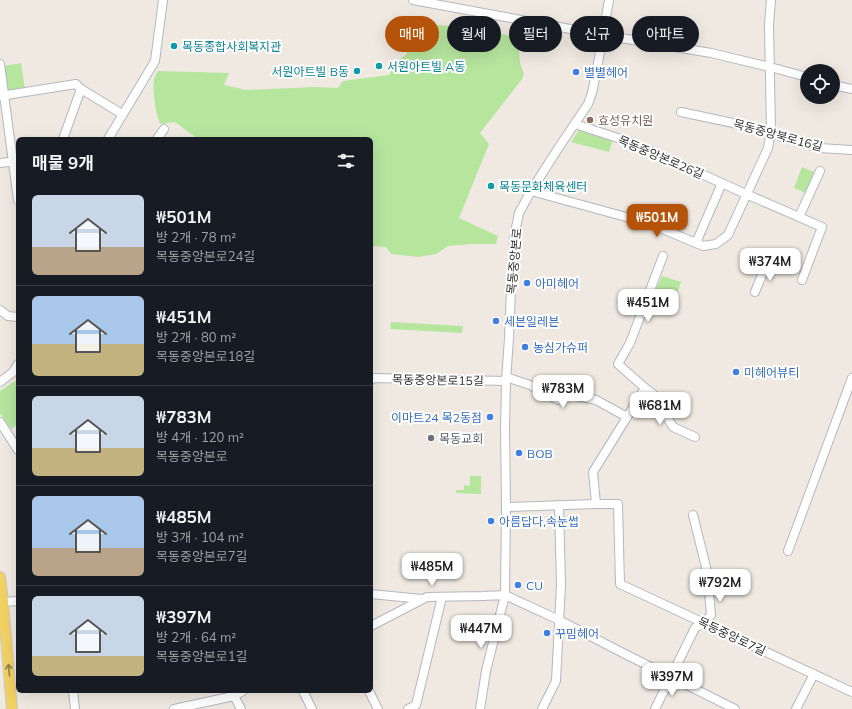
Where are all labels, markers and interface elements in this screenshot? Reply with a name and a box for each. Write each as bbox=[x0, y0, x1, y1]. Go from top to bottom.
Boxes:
chip: 매매 bbox=[385, 16, 439, 52]
chip: 월세 bbox=[447, 16, 501, 52]
chip: 필터 bbox=[509, 16, 562, 52]
chip: 신규 bbox=[570, 16, 624, 52]
chip: 아파트 bbox=[632, 16, 699, 52]
place label: 목동종합사회복지관 bbox=[182, 39, 281, 54]
marker: 목동종합사회복지관 bbox=[169, 41, 179, 51]
place label: 서원아트빌 A동 bbox=[387, 59, 465, 74]
marker: 서원아트빌 A동 bbox=[374, 61, 384, 71]
place label: 서원아트빌 B동 bbox=[271, 64, 349, 79]
map controls bbox=[800, 64, 840, 104]
button: locate bbox=[800, 64, 840, 104]
place label: 별별헤어 bbox=[584, 65, 628, 80]
marker: 서원아트빌 B동 bbox=[352, 66, 362, 76]
marker: 별별헤어 bbox=[571, 67, 581, 77]
place label: 효성유치원 bbox=[598, 113, 653, 128]
marker: 효성유치원 bbox=[585, 115, 595, 125]
street label: 목동중앙북로16길 bbox=[732, 116, 824, 154]
street label: 목동중앙본로26길 bbox=[616, 132, 706, 182]
icon: filters bbox=[335, 150, 357, 172]
text: 매물 9개 bbox=[32, 152, 94, 173]
place label: 목동문화체육센터 bbox=[499, 179, 587, 194]
marker: 목동문화체육센터 bbox=[486, 181, 496, 191]
pin: ₩501M bbox=[629, 204, 685, 238]
text: ₩501M bbox=[156, 206, 212, 227]
text: ₩501M bbox=[636, 209, 678, 225]
icon: home bbox=[64, 211, 112, 259]
street label: 목동중앙본로 bbox=[504, 227, 524, 295]
text: 방 2개 · 78 m² bbox=[156, 229, 236, 245]
text: 목동중앙본로24길 bbox=[156, 248, 255, 264]
pin: ₩374M bbox=[742, 248, 798, 282]
text: ₩374M bbox=[749, 253, 791, 269]
place label: 아미헤어 bbox=[535, 276, 579, 291]
marker: 아미헤어 bbox=[522, 278, 532, 288]
pin: ₩451M bbox=[620, 289, 676, 323]
text: ₩451M bbox=[627, 294, 669, 310]
text: ₩451M bbox=[156, 306, 212, 327]
icon: home bbox=[64, 312, 112, 360]
place label: 세븐일레븐 bbox=[504, 314, 559, 329]
marker: 세븐일레븐 bbox=[491, 316, 501, 326]
text: 방 2개 · 80 m² bbox=[156, 329, 236, 345]
place label: 농심가슈퍼 bbox=[533, 340, 588, 355]
marker: 농심가슈퍼 bbox=[520, 342, 530, 352]
text: 목동중앙본로18길 bbox=[156, 348, 255, 364]
place label: 미헤어뷰티 bbox=[744, 365, 799, 380]
marker: 미헤어뷰티 bbox=[731, 367, 741, 377]
street label: 목동중앙본로15길 bbox=[392, 372, 484, 388]
pin: ₩783M bbox=[535, 375, 591, 409]
text: ₩783M bbox=[542, 380, 584, 396]
pin: ₩681M bbox=[632, 392, 688, 426]
text: ₩681M bbox=[639, 397, 681, 413]
text: ₩783M bbox=[156, 406, 212, 427]
place label: 이마트24 목2동점 bbox=[391, 410, 482, 425]
icon: home bbox=[64, 412, 112, 460]
marker: 이마트24 목2동점 bbox=[485, 412, 495, 422]
text: 방 4개 · 120 m² bbox=[156, 429, 244, 445]
place label: 목동교회 bbox=[439, 431, 483, 446]
marker: 목동교회 bbox=[426, 433, 436, 443]
place label: BOB bbox=[527, 446, 553, 461]
text: 목동중앙본로 bbox=[156, 448, 228, 464]
marker: BOB bbox=[514, 448, 524, 458]
text: ₩485M bbox=[156, 506, 212, 527]
icon: home bbox=[64, 512, 112, 560]
place label: 아름답다,속눈썹 bbox=[499, 514, 579, 529]
marker: 아름답다,속눈썹 bbox=[486, 516, 496, 526]
text: 방 3개 · 104 m² bbox=[156, 529, 244, 545]
text: 목동중앙본로7길 bbox=[156, 548, 248, 564]
pin: ₩485M bbox=[404, 553, 460, 587]
text: ₩485M bbox=[411, 558, 453, 574]
pin: ₩792M bbox=[692, 569, 748, 603]
text: ₩792M bbox=[699, 574, 741, 590]
place label: CU bbox=[526, 578, 543, 593]
marker: CU bbox=[513, 580, 523, 590]
text: ₩397M bbox=[156, 606, 212, 627]
icon: home bbox=[64, 612, 112, 660]
street label: 목동중앙로7길 bbox=[696, 614, 768, 658]
pin: ₩447M bbox=[453, 615, 509, 649]
text: ₩447M bbox=[460, 620, 502, 636]
place label: 꾸밈헤어 bbox=[555, 626, 599, 641]
marker: 꾸밈헤어 bbox=[542, 628, 552, 638]
text: 방 2개 · 64 m² bbox=[156, 629, 236, 645]
text: 목동중앙본로1길 bbox=[156, 648, 248, 664]
pin: ₩397M bbox=[644, 663, 700, 697]
one-way arrow bbox=[6, 664, 13, 677]
text: ₩397M bbox=[651, 668, 693, 684]

